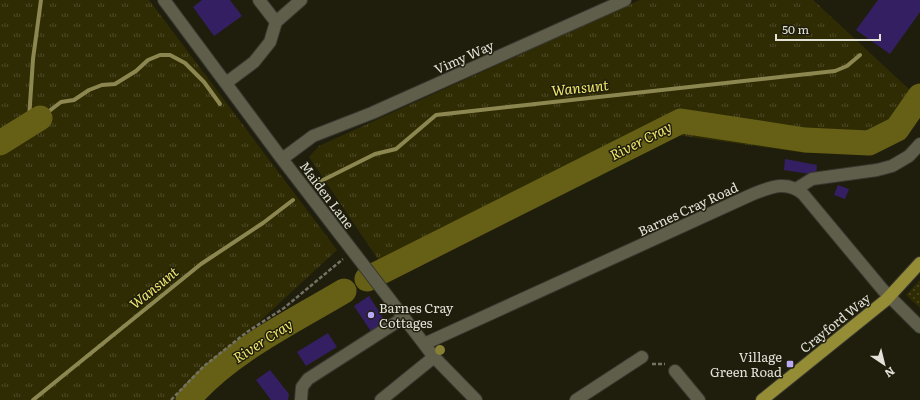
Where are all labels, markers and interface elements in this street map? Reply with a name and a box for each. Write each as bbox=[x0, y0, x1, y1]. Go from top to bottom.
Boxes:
scale bar bbox=[776, 16, 880, 42]
text: 50 m bbox=[782, 20, 809, 38]
street label: Vimy Way bbox=[431, 35, 497, 78]
water label: Wansunt bbox=[550, 74, 610, 100]
water label: River Cray bbox=[606, 116, 675, 164]
street label: Maiden Lane bbox=[296, 157, 359, 233]
street label: Barnes Cray Road bbox=[635, 177, 741, 240]
water label: Wansunt bbox=[125, 261, 182, 313]
street label: Crayford Way bbox=[795, 288, 874, 357]
place label: Barnes Cray Cottages bbox=[379, 298, 454, 332]
marker: Barnes Cray Cottages bbox=[366, 310, 376, 320]
water label: River Cray bbox=[229, 313, 296, 367]
north arrow bbox=[864, 344, 904, 384]
place label: Village Green Road bbox=[710, 347, 782, 381]
marker: Village Green Road bbox=[785, 359, 795, 369]
text: N bbox=[882, 364, 899, 382]

